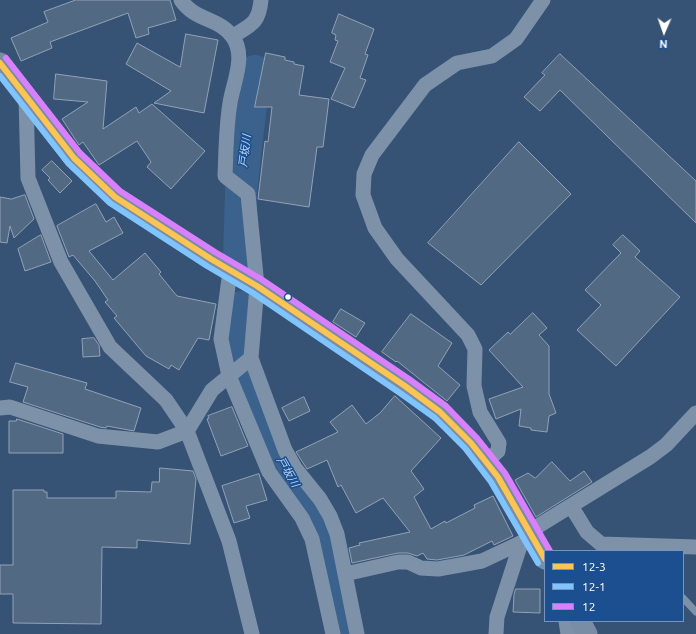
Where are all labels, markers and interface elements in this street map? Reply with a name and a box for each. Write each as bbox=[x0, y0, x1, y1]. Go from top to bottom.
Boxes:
north arrow bbox=[644, 12, 684, 52]
text: N bbox=[659, 38, 668, 50]
water label: 戸坂川 bbox=[236, 134, 254, 168]
unlabelled marker bbox=[283, 292, 293, 302]
water label: 戸坂川 bbox=[274, 454, 302, 490]
legend bbox=[544, 550, 684, 622]
text: 12-3 bbox=[582, 560, 606, 573]
text: 12-1 bbox=[582, 580, 606, 593]
text: 12 bbox=[582, 600, 596, 613]

